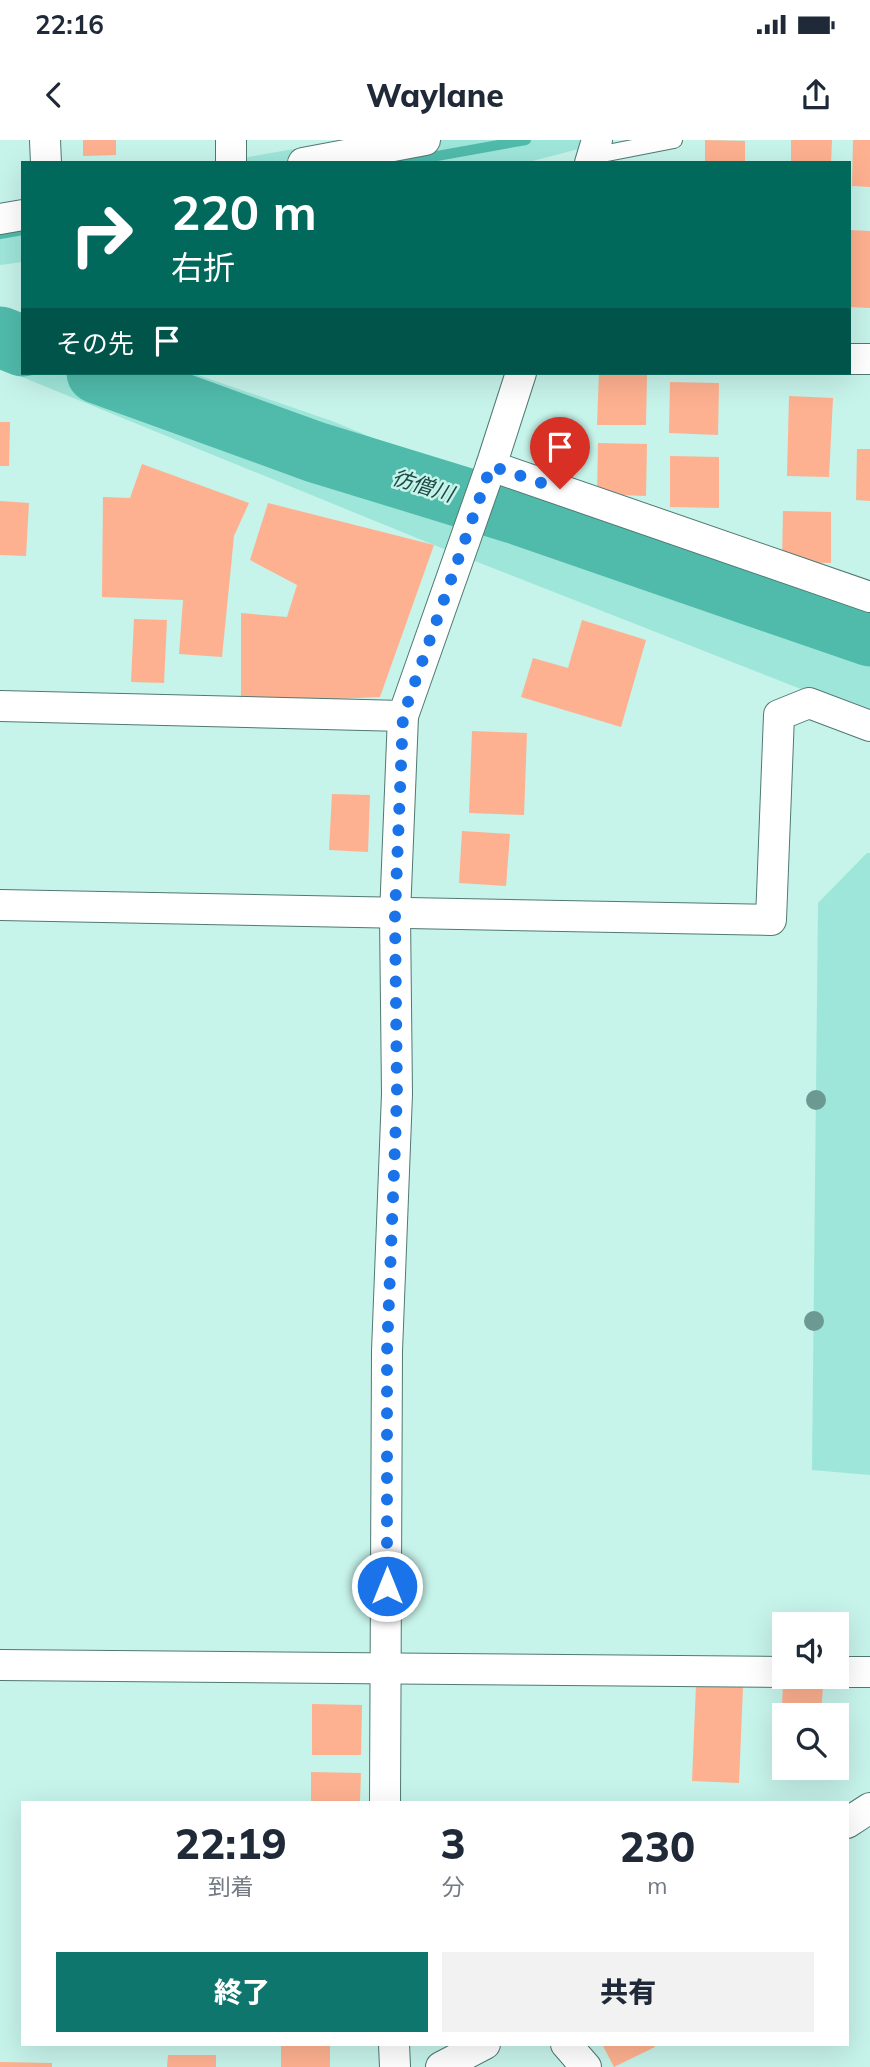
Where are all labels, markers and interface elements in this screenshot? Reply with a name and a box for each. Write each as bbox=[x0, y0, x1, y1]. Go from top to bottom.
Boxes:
text: 22:16 bbox=[35, 8, 104, 41]
text: Waylane bbox=[366, 75, 504, 115]
icon: back bbox=[35, 76, 73, 114]
icon: share bbox=[797, 76, 835, 114]
text: 220 m bbox=[171, 181, 317, 242]
icon: right bbox=[56, 189, 147, 280]
text: 右折 bbox=[171, 247, 235, 287]
icon: arrive bbox=[148, 322, 186, 360]
text: その先 bbox=[56, 327, 134, 360]
pin bbox=[530, 417, 590, 489]
icon: arrive bbox=[541, 428, 579, 466]
water label: 彷僧川 bbox=[389, 463, 459, 507]
position arrow bbox=[350, 1549, 424, 1623]
map controls bbox=[772, 1612, 849, 1780]
button: sound bbox=[772, 1612, 849, 1689]
button: search bbox=[772, 1703, 849, 1780]
text: 22:19 bbox=[175, 1817, 287, 1870]
text: 3 bbox=[440, 1817, 466, 1870]
text: 230 bbox=[620, 1820, 695, 1873]
text: m bbox=[647, 1871, 667, 1900]
text: 到着 bbox=[208, 1872, 254, 1901]
text: 分 bbox=[442, 1872, 465, 1901]
button: 終了 bbox=[56, 1952, 428, 2032]
button: 共有 bbox=[442, 1952, 814, 2032]

